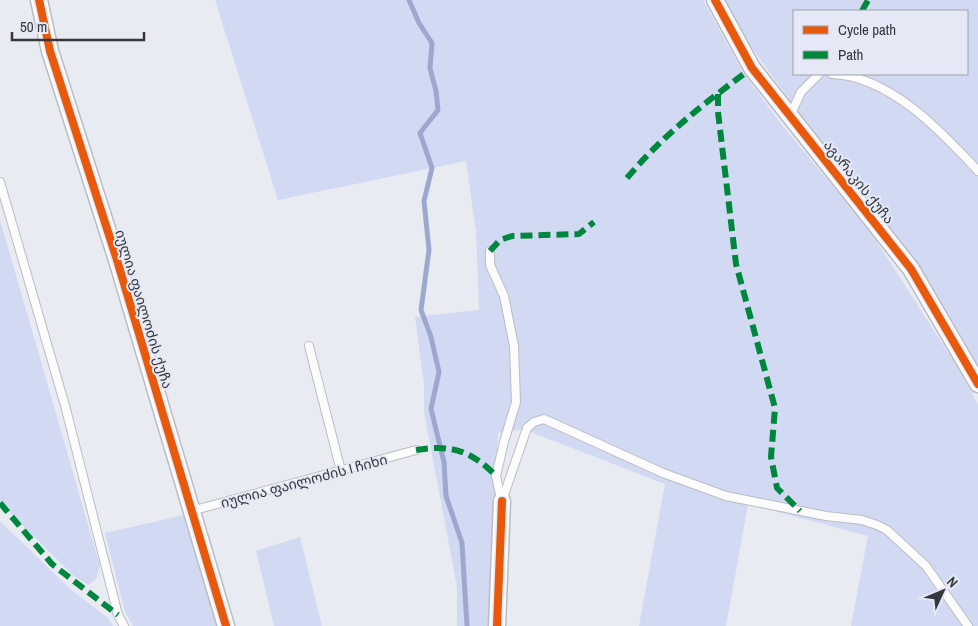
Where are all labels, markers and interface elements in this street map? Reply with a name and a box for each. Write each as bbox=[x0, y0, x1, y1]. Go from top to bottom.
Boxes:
scale bar bbox=[12, 10, 145, 42]
legend bbox=[793, 10, 968, 75]
text: 50 m bbox=[20, 16, 47, 37]
text: Cycle path bbox=[838, 19, 896, 40]
text: Path bbox=[838, 44, 863, 65]
street label: აგარაკის ქუჩა bbox=[820, 137, 898, 227]
street label: იულია ფაილოძის ქუჩა bbox=[111, 227, 177, 391]
street label: იულია ფაილოძის I ჩიხი bbox=[219, 450, 389, 512]
north arrow bbox=[918, 566, 968, 616]
text: N bbox=[943, 573, 962, 591]

